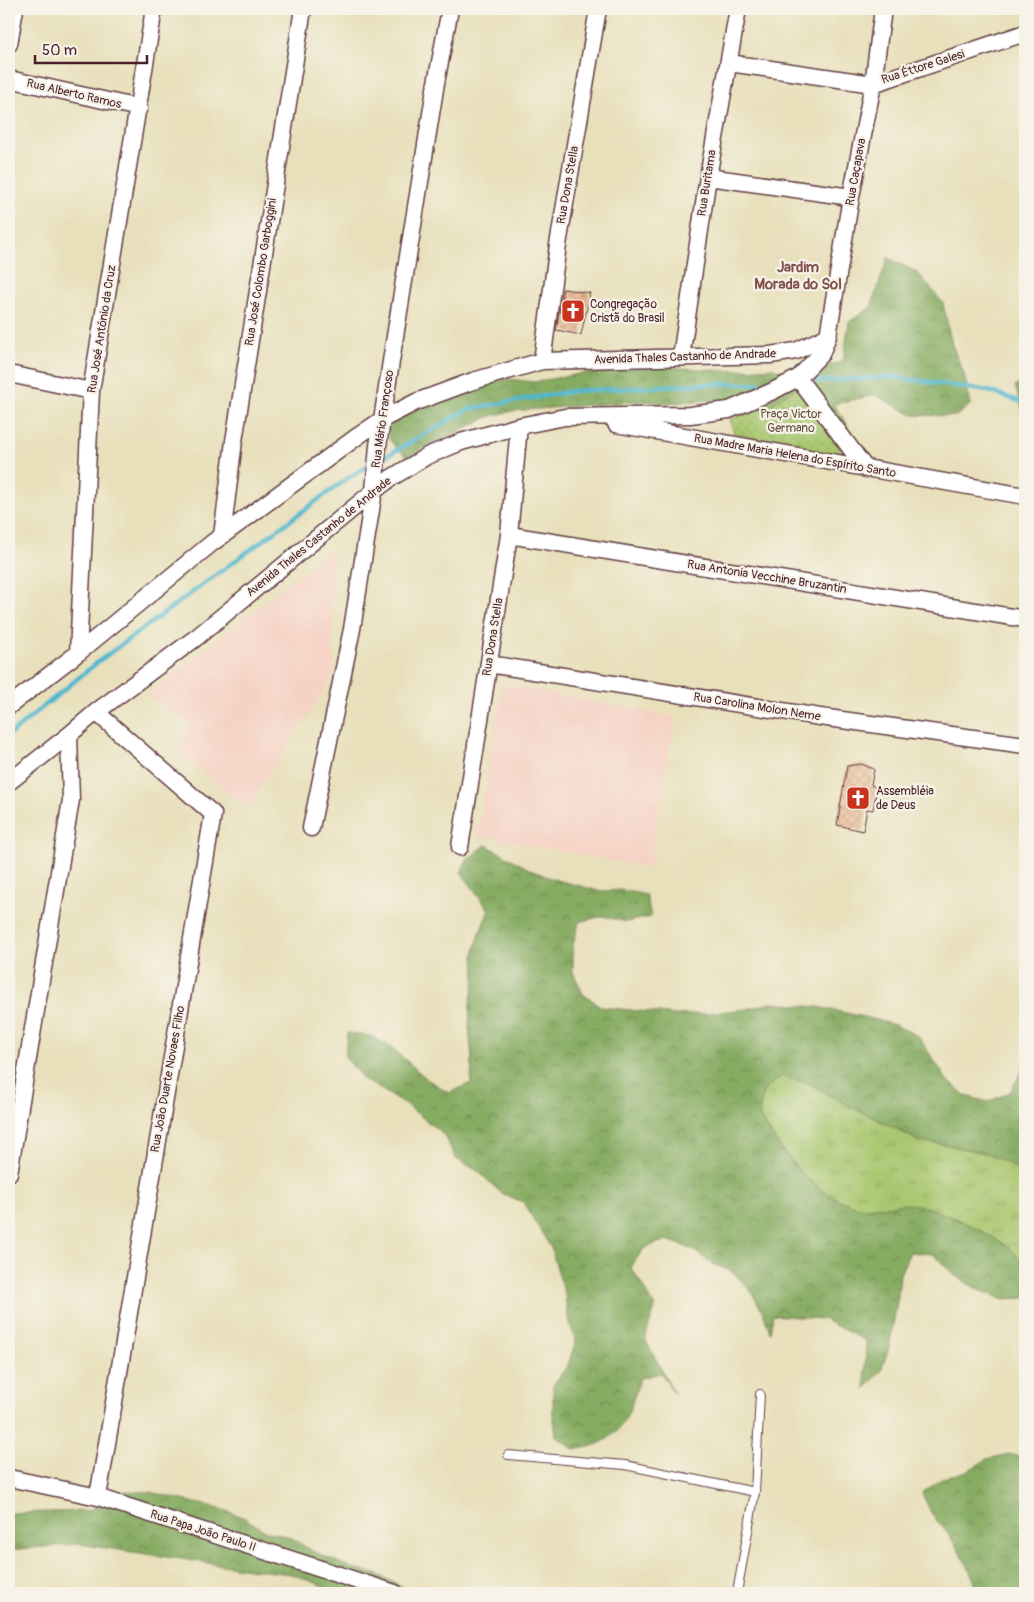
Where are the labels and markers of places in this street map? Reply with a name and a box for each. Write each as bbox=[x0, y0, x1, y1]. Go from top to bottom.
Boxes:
place label: Congregação Cristã do Brasil bbox=[590, 297, 665, 326]
church icon: Congregação Cristã do Brasil bbox=[560, 298, 586, 324]
place label: Assembléia de Deus bbox=[876, 784, 934, 813]
church icon: Assembléia de Deus bbox=[845, 785, 871, 811]

